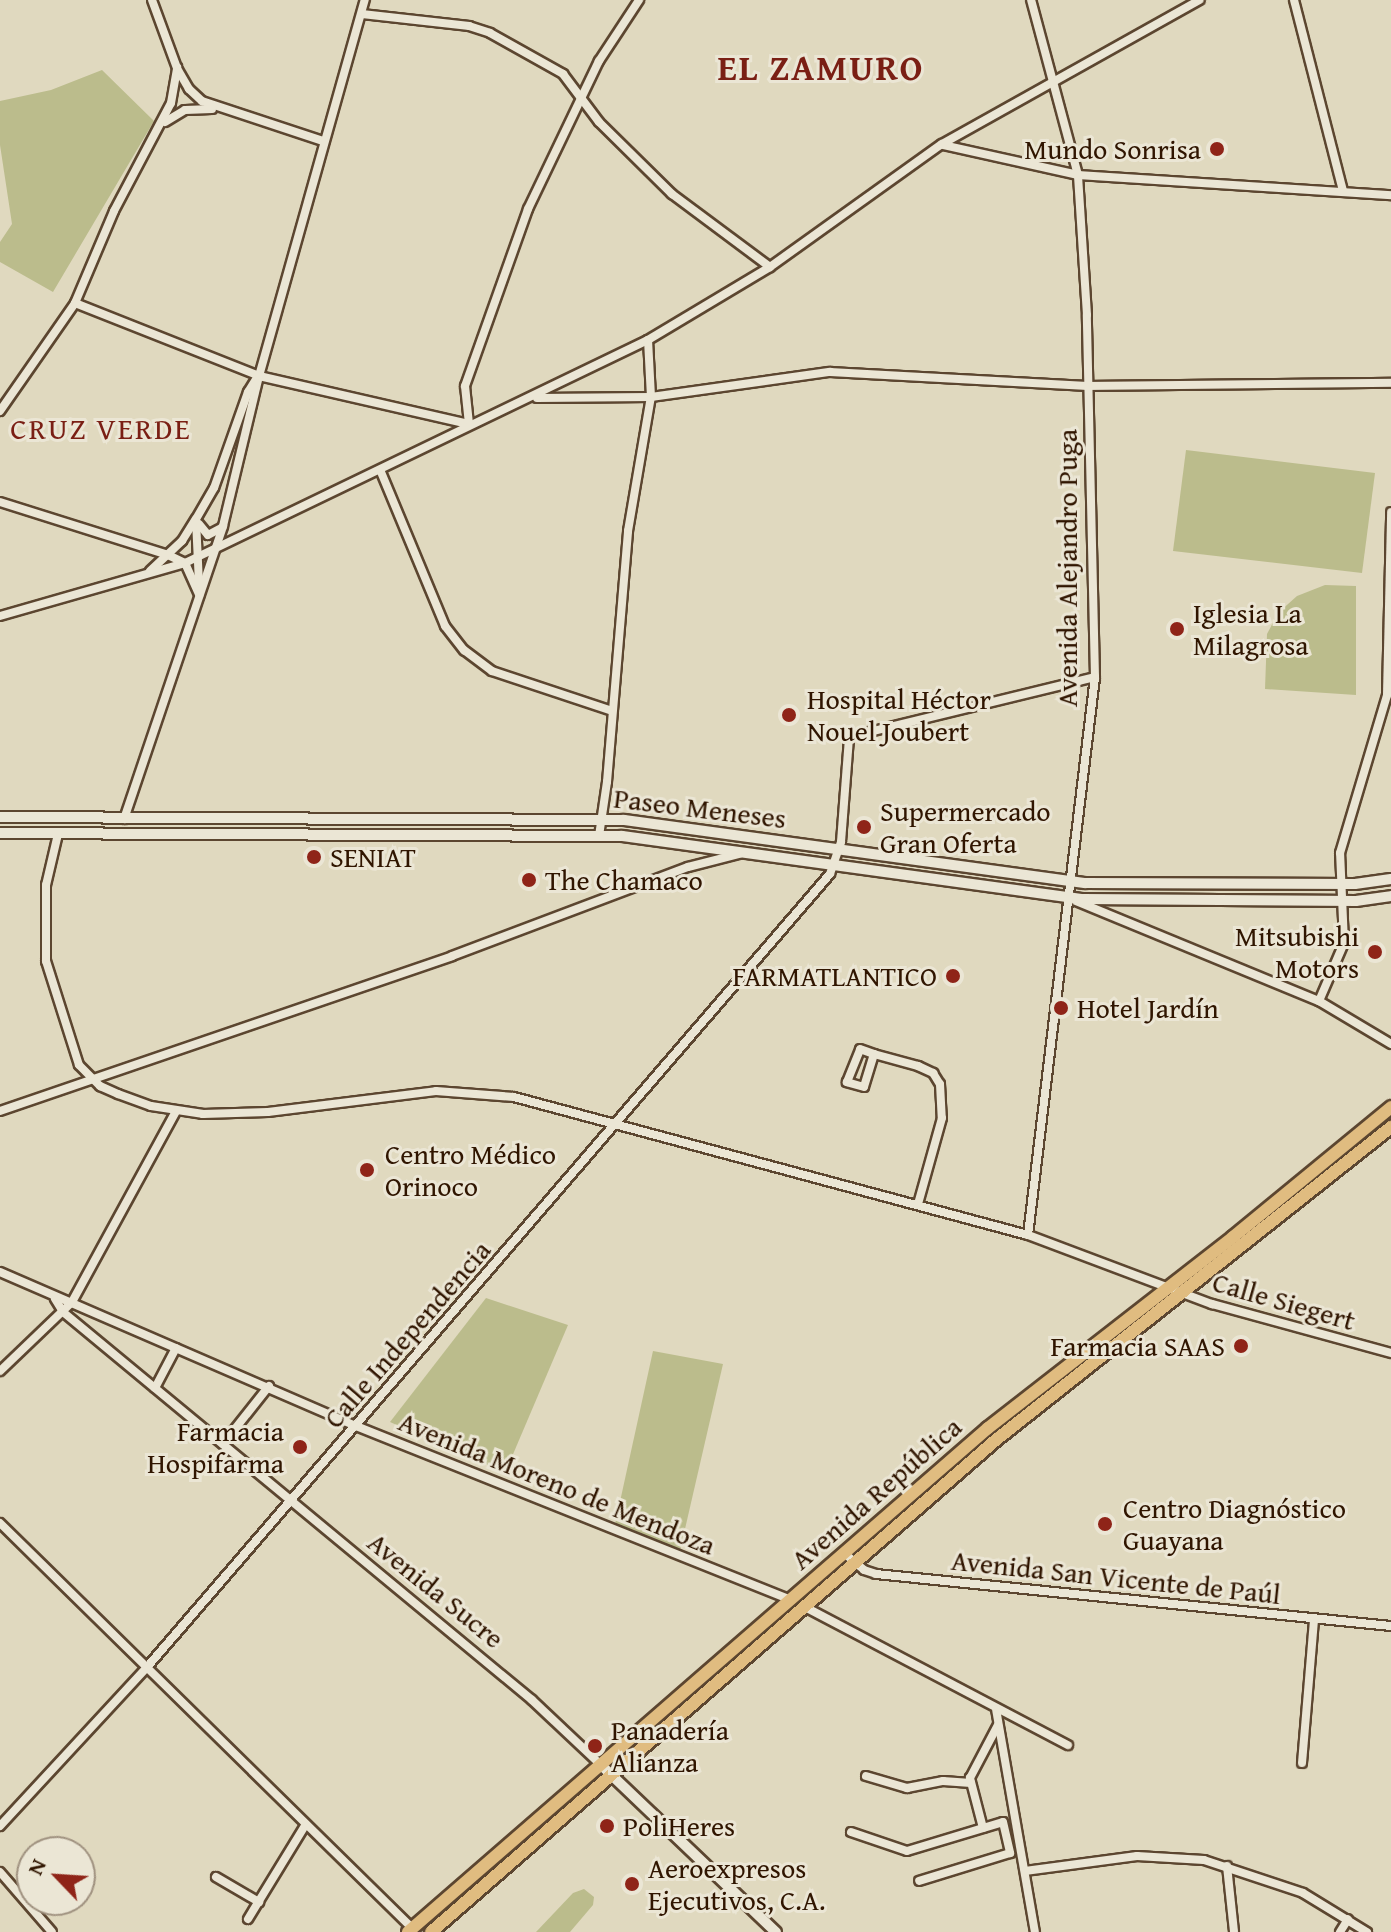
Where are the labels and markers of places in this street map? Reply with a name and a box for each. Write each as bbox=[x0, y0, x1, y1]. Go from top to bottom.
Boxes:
place label: Mundo Sonrisa bbox=[1024, 132, 1201, 166]
marker: Mundo Sonrisa bbox=[1208, 140, 1226, 158]
place label: Iglesia La Milagrosa bbox=[1193, 596, 1309, 662]
marker: Iglesia La Milagrosa bbox=[1168, 620, 1186, 638]
place label: Hospital Héctor Nouel Joubert bbox=[807, 682, 991, 748]
marker: Hospital Héctor Nouel Joubert bbox=[778, 704, 800, 726]
place label: Supermercado Gran Oferta bbox=[880, 794, 1051, 860]
marker: Supermercado Gran Oferta bbox=[855, 818, 873, 836]
place label: SENIAT bbox=[330, 840, 416, 874]
marker: SENIAT bbox=[305, 848, 323, 866]
place label: The Chamaco bbox=[545, 863, 703, 897]
marker: The Chamaco bbox=[520, 871, 538, 889]
place label: Mitsubishi Motors bbox=[1235, 919, 1359, 985]
marker: Mitsubishi Motors bbox=[1366, 943, 1384, 961]
place label: FARMATLANTICO bbox=[733, 959, 937, 993]
marker: FARMATLANTICO bbox=[944, 967, 962, 985]
place label: Hotel Jardín bbox=[1077, 991, 1219, 1025]
marker: Hotel Jardín bbox=[1052, 999, 1070, 1017]
place label: Centro Médico Orinoco bbox=[385, 1137, 556, 1203]
marker: Centro Médico Orinoco bbox=[356, 1159, 378, 1181]
place label: Farmacia SAAS bbox=[1051, 1329, 1225, 1363]
marker: Farmacia SAAS bbox=[1232, 1337, 1250, 1355]
place label: Farmacia Hospifarma bbox=[147, 1414, 284, 1480]
marker: Farmacia Hospifarma bbox=[291, 1438, 309, 1456]
place label: Centro Diagnóstico Guayana bbox=[1123, 1491, 1346, 1557]
marker: Centro Diagnóstico Guayana bbox=[1094, 1513, 1116, 1535]
place label: Panadería Alianza bbox=[611, 1713, 729, 1779]
marker: Panadería Alianza bbox=[586, 1737, 604, 1755]
place label: PoliHeres bbox=[623, 1809, 735, 1843]
marker: PoliHeres bbox=[598, 1817, 616, 1835]
place label: Aeroexpresos Ejecutivos, C.A. bbox=[648, 1851, 826, 1917]
marker: Aeroexpresos Ejecutivos, C.A. bbox=[623, 1875, 641, 1893]

